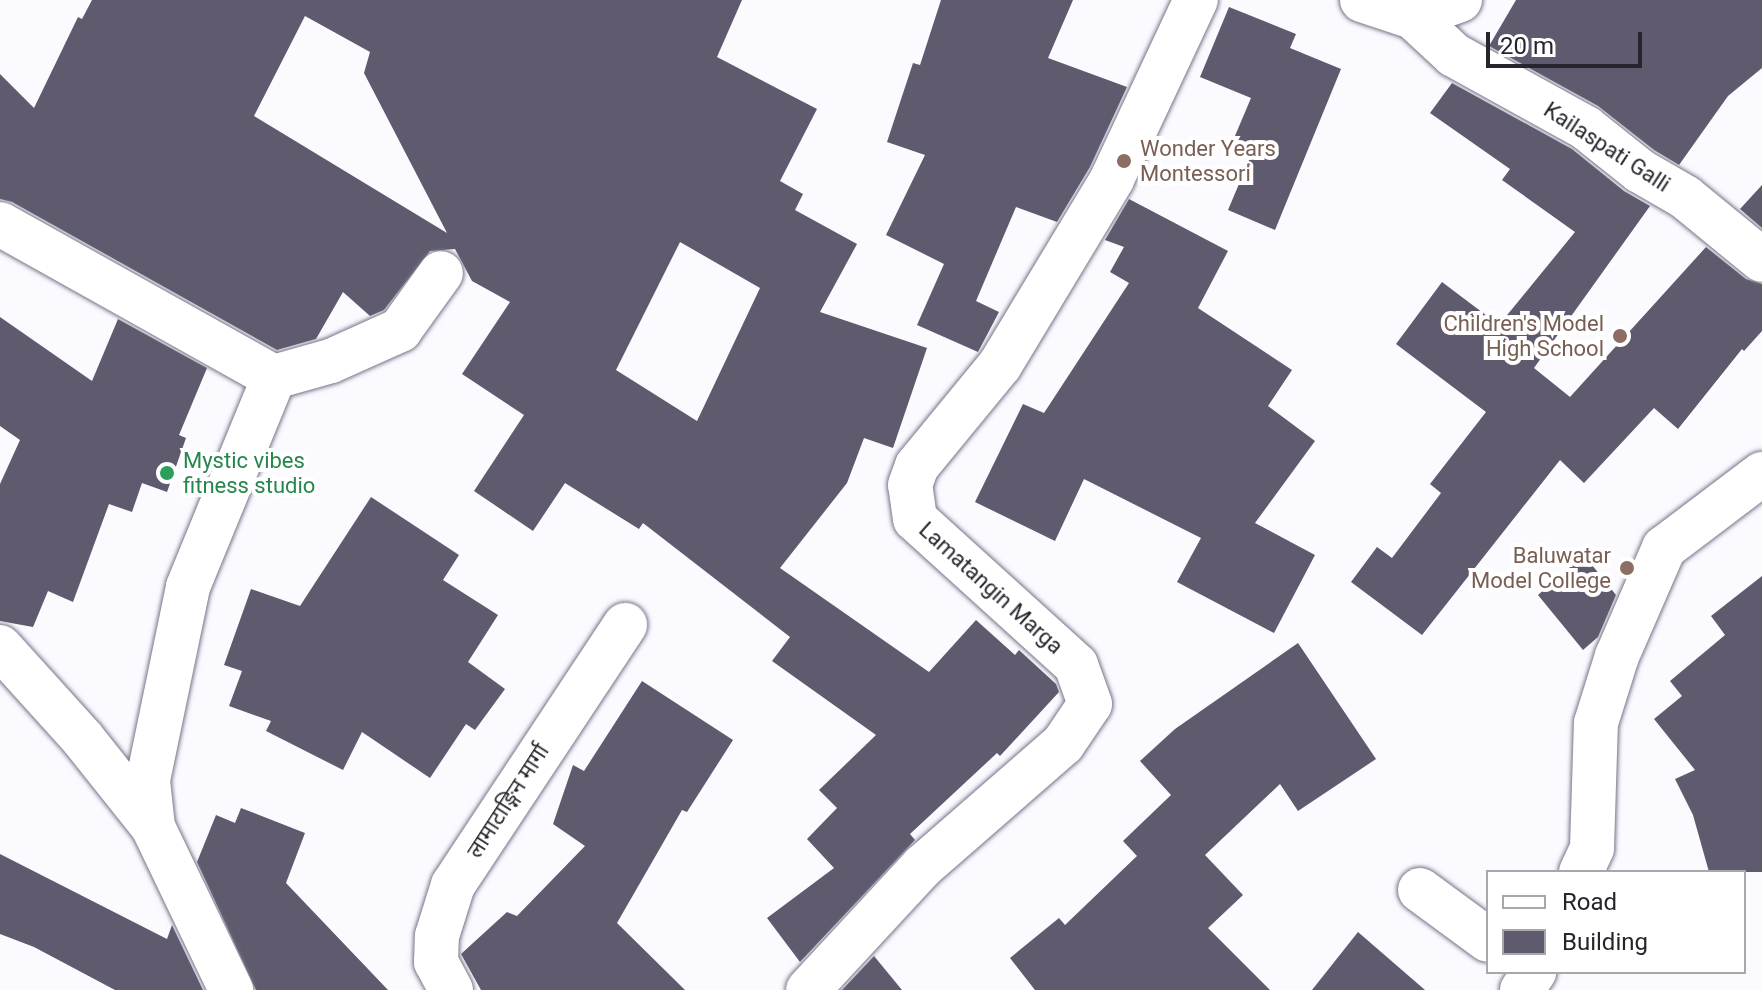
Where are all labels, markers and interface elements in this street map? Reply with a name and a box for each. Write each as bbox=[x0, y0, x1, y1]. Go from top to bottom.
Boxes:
scale bar bbox=[1490, 16, 1646, 66]
text: 20 m bbox=[1500, 32, 1554, 60]
street label: Kailaspati Galli bbox=[1539, 96, 1675, 198]
place label: Wonder Years Montessori bbox=[1140, 135, 1276, 186]
marker: Wonder Years Montessori bbox=[1115, 152, 1133, 170]
place label: Children's Model High School bbox=[1444, 310, 1604, 362]
marker: Children's Model High School bbox=[1611, 327, 1629, 345]
place label: Mystic vibes fitness studio bbox=[183, 447, 315, 498]
marker: Mystic vibes fitness studio bbox=[158, 464, 176, 482]
street label: Lamatangin Marga bbox=[914, 516, 1068, 660]
place label: Baluwatar Model College bbox=[1471, 542, 1611, 594]
marker: Baluwatar Model College bbox=[1618, 559, 1636, 577]
street label: लामाटाङ्गिन मार्गा bbox=[461, 739, 555, 863]
legend bbox=[1486, 870, 1746, 974]
text: Road bbox=[1562, 888, 1617, 916]
text: Building bbox=[1562, 928, 1648, 956]

